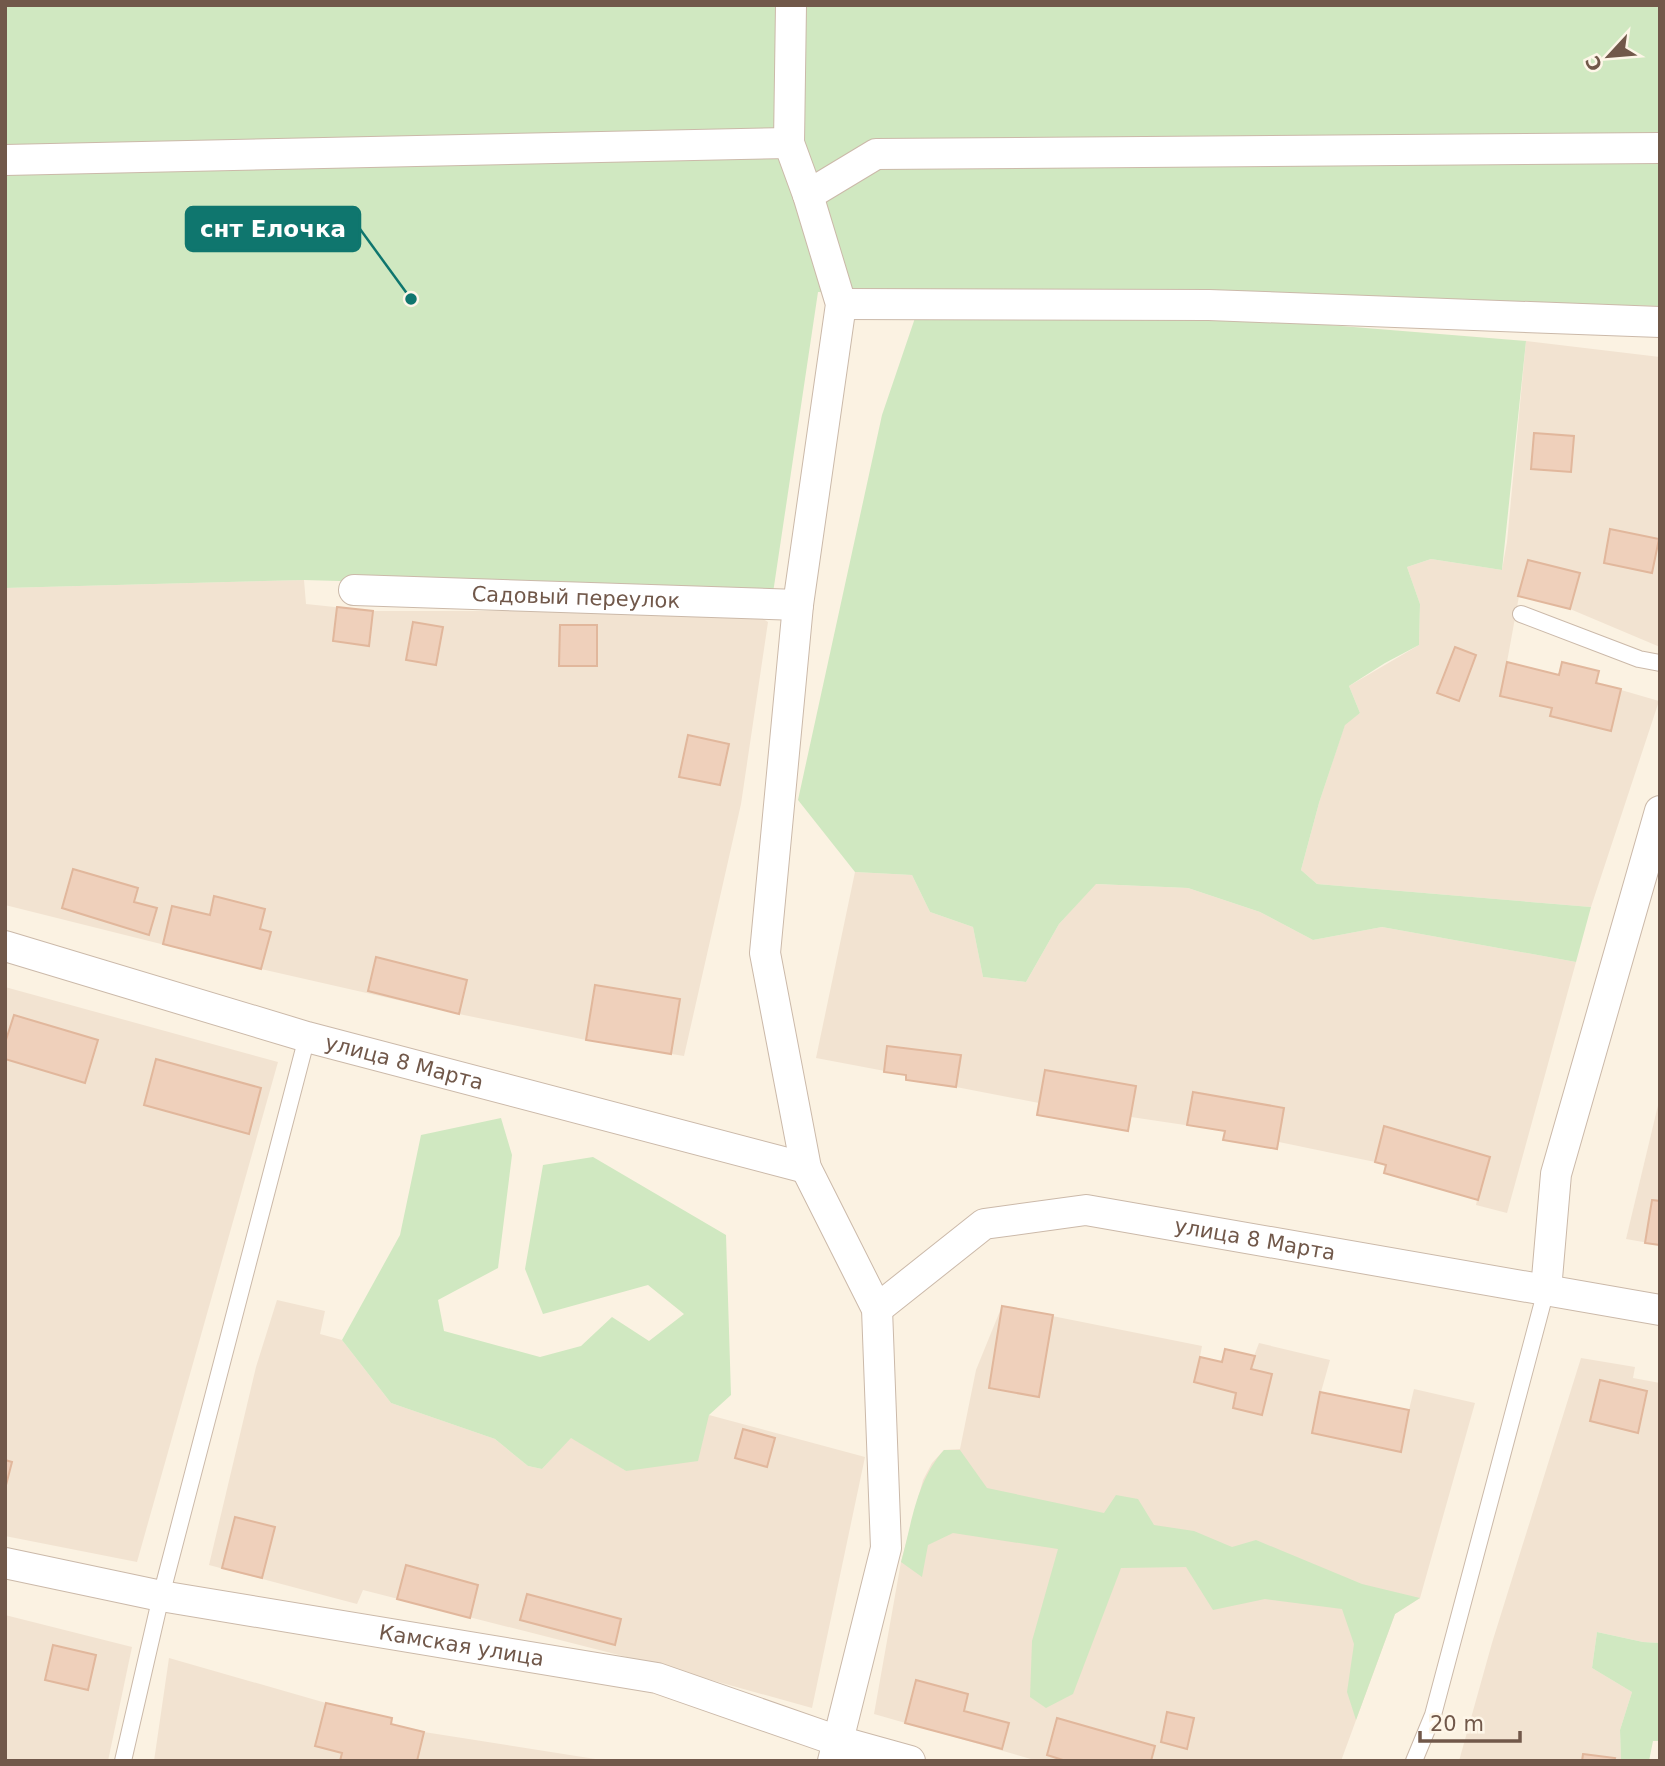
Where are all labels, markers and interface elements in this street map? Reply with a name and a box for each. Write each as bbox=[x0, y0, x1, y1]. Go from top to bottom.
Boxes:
north arrow bbox=[1574, 21, 1644, 91]
text: С bbox=[1581, 52, 1607, 75]
callout: снт Елочка bbox=[186, 207, 360, 251]
text: снт Елочка bbox=[200, 216, 346, 242]
street label: Садовый переулок bbox=[471, 582, 681, 613]
street label: улица 8 Марта bbox=[322, 1030, 486, 1095]
street label: улица 8 Марта bbox=[1173, 1214, 1337, 1265]
street label: Камская улица bbox=[377, 1620, 546, 1671]
scale bar bbox=[1420, 1700, 1520, 1744]
text: 20 m bbox=[1430, 1712, 1484, 1736]

